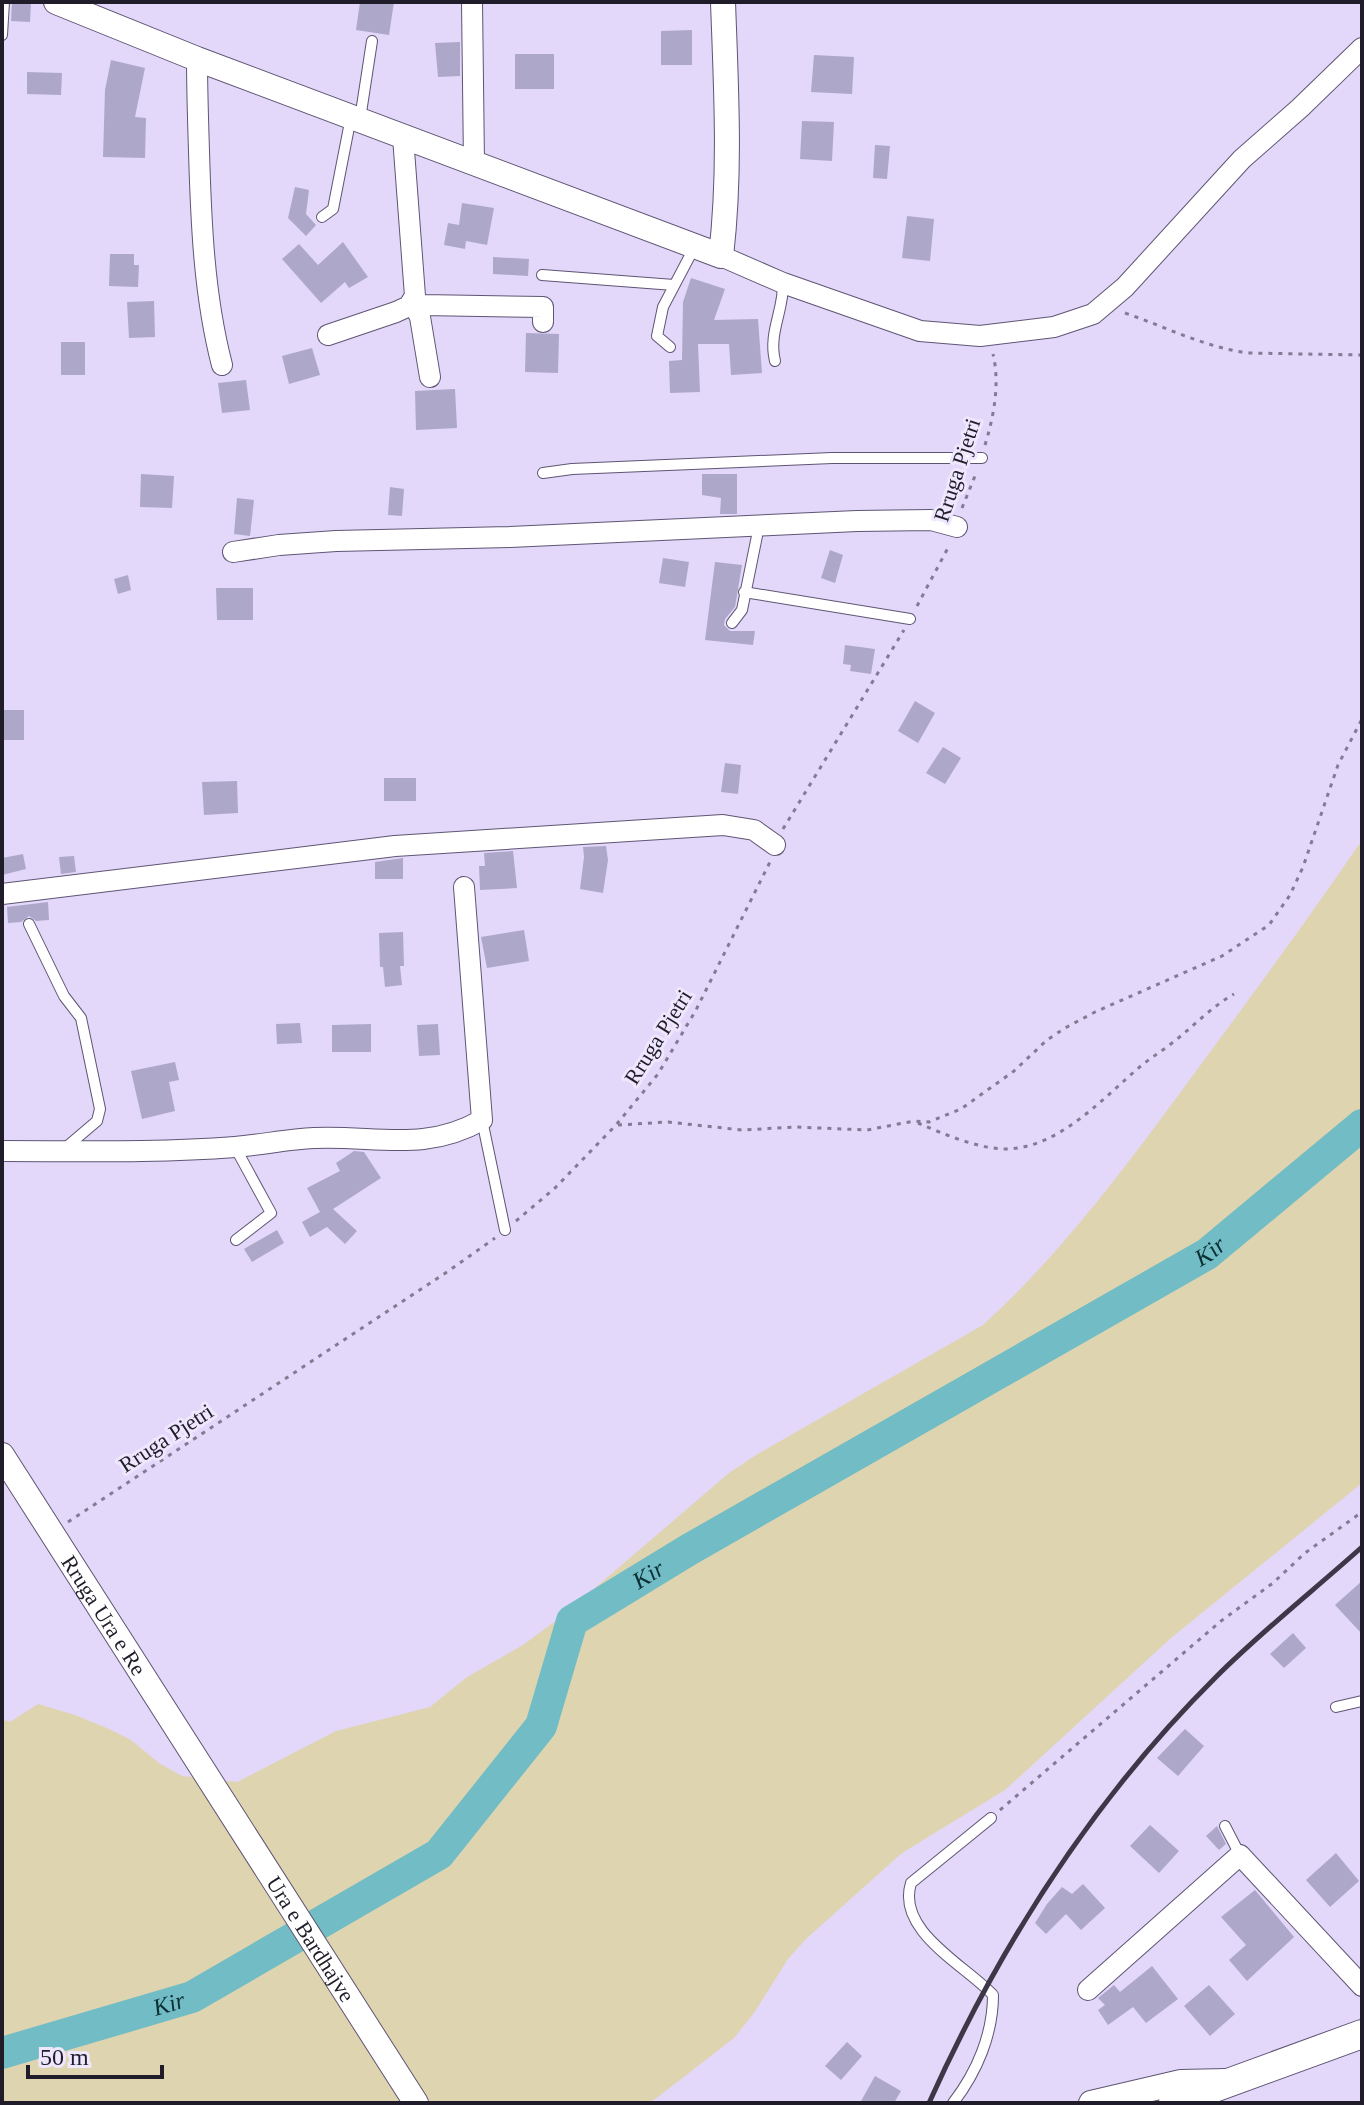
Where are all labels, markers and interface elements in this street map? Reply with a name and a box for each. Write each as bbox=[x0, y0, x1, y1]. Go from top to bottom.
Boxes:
street label: Rruga Pjetri bbox=[929, 415, 985, 525]
street label: Rruga Pjetri bbox=[619, 985, 697, 1089]
water label: Kir bbox=[1189, 1231, 1231, 1272]
street label: Rruga Pjetri bbox=[114, 1398, 218, 1478]
street label: Rruga Ura e Re bbox=[57, 1550, 152, 1680]
water label: Kir bbox=[627, 1555, 669, 1594]
street label: Ura e Bardhajve bbox=[262, 1871, 360, 2006]
water label: Kir bbox=[149, 1987, 189, 2021]
scale bar bbox=[28, 2029, 162, 2079]
text: 50 m bbox=[40, 2044, 89, 2070]

